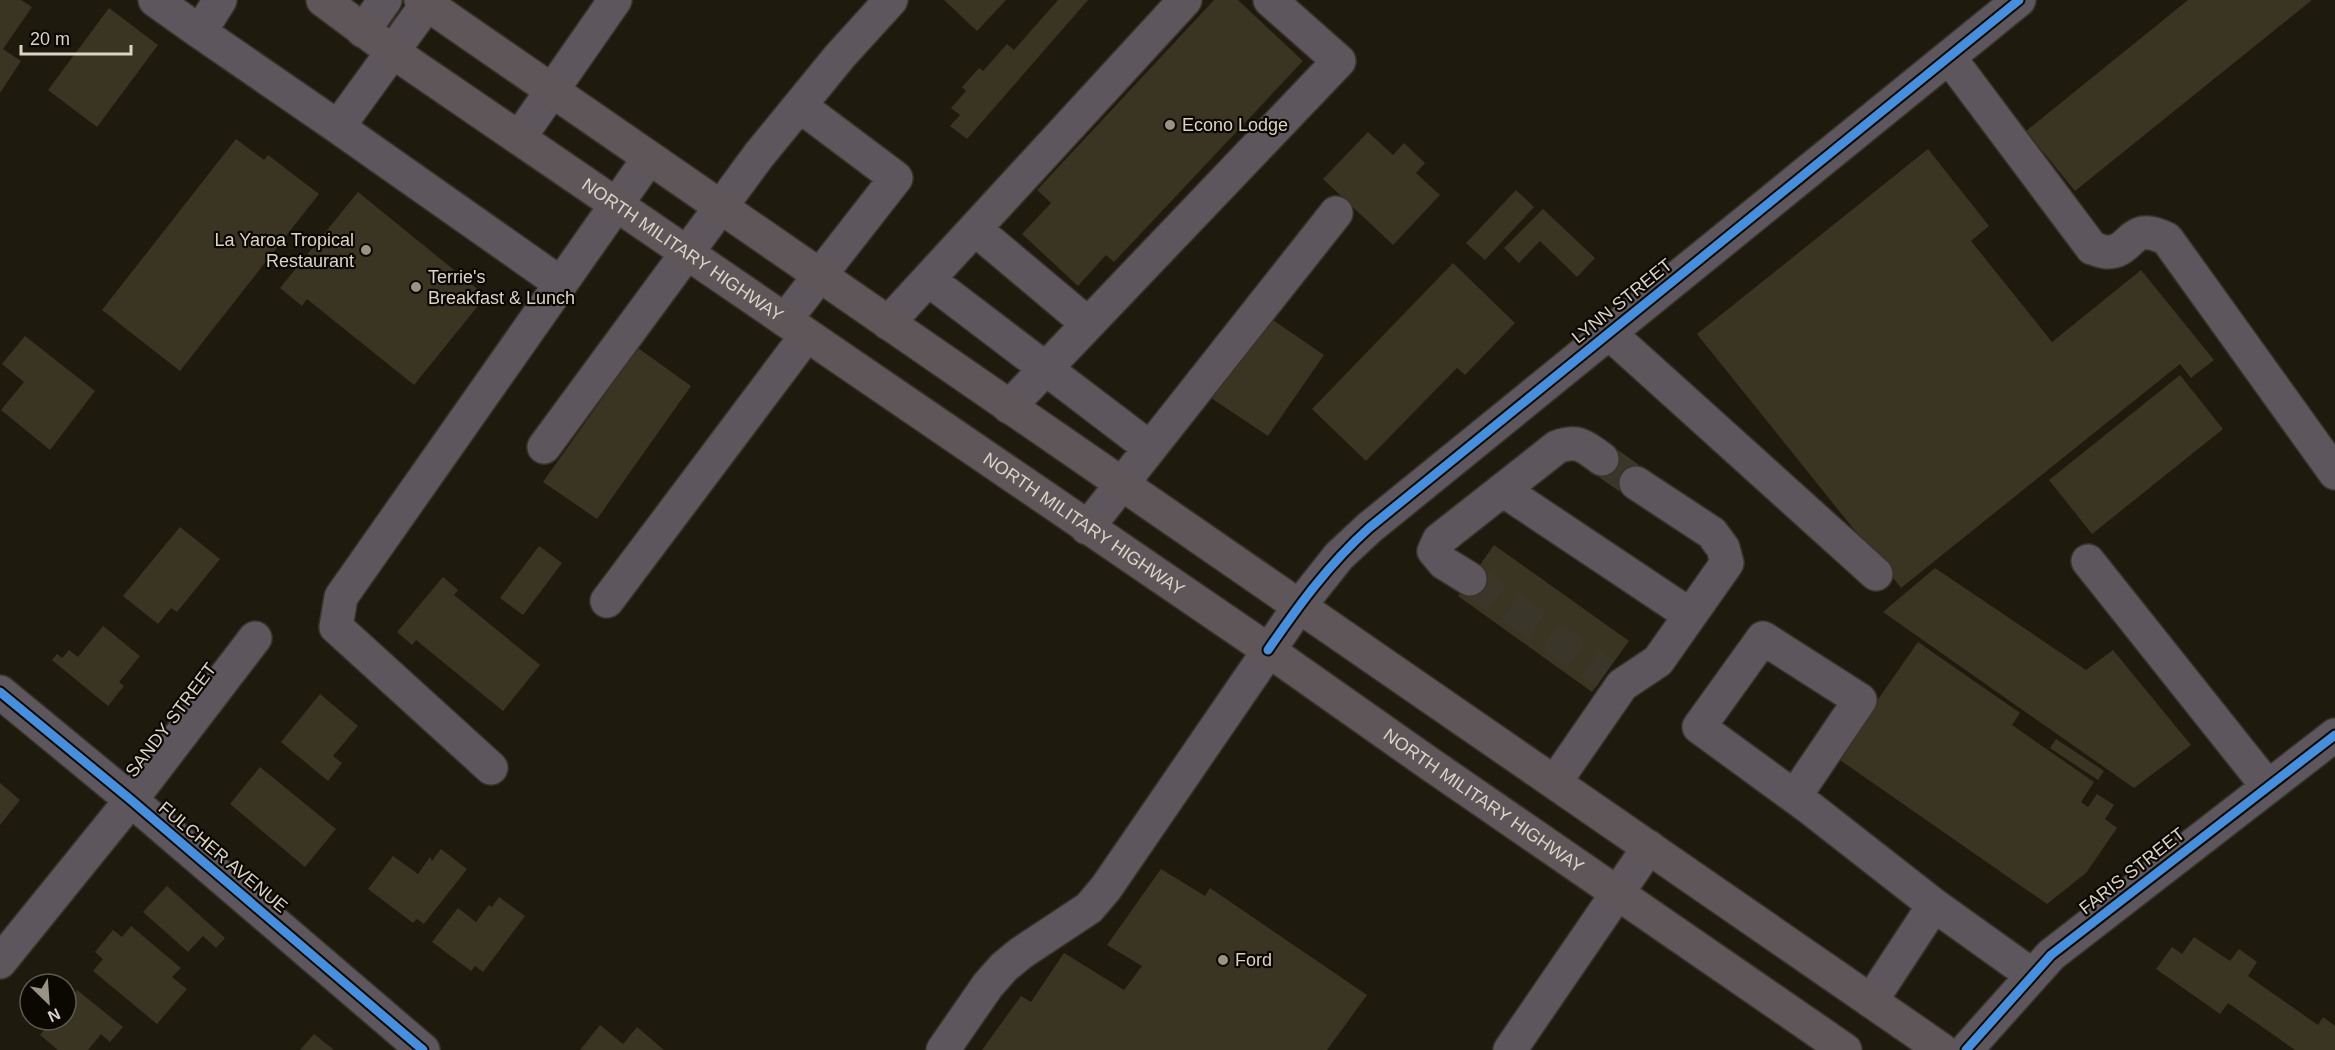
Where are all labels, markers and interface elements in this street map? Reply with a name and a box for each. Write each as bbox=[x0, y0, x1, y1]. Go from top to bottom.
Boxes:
scale bar bbox=[21, 18, 130, 56]
text: 20 m bbox=[30, 29, 70, 49]
place label: Econo Lodge bbox=[1182, 115, 1288, 135]
marker: Econo Lodge bbox=[1163, 118, 1177, 132]
street label: NORTH MILITARY HIGHWAY bbox=[578, 174, 787, 326]
place label: La Yaroa Tropical Restaurant bbox=[215, 230, 354, 271]
marker: La Yaroa Tropical Restaurant bbox=[359, 243, 373, 257]
street label: LYNN STREET bbox=[1568, 255, 1676, 347]
place label: Terrie's Breakfast & Lunch bbox=[428, 267, 575, 308]
marker: Terrie's Breakfast & Lunch bbox=[409, 280, 423, 294]
street label: NORTH MILITARY HIGHWAY bbox=[980, 449, 1188, 600]
street label: SANDY STREET bbox=[122, 659, 220, 781]
street label: NORTH MILITARY HIGHWAY bbox=[1380, 724, 1587, 877]
street label: FULCHER AVENUE bbox=[155, 797, 291, 917]
street label: FARIS STREET bbox=[2075, 824, 2189, 918]
place label: Ford bbox=[1235, 950, 1272, 970]
marker: Ford bbox=[1216, 953, 1230, 967]
north arrow bbox=[18, 972, 78, 1032]
text: N bbox=[45, 1005, 63, 1025]

